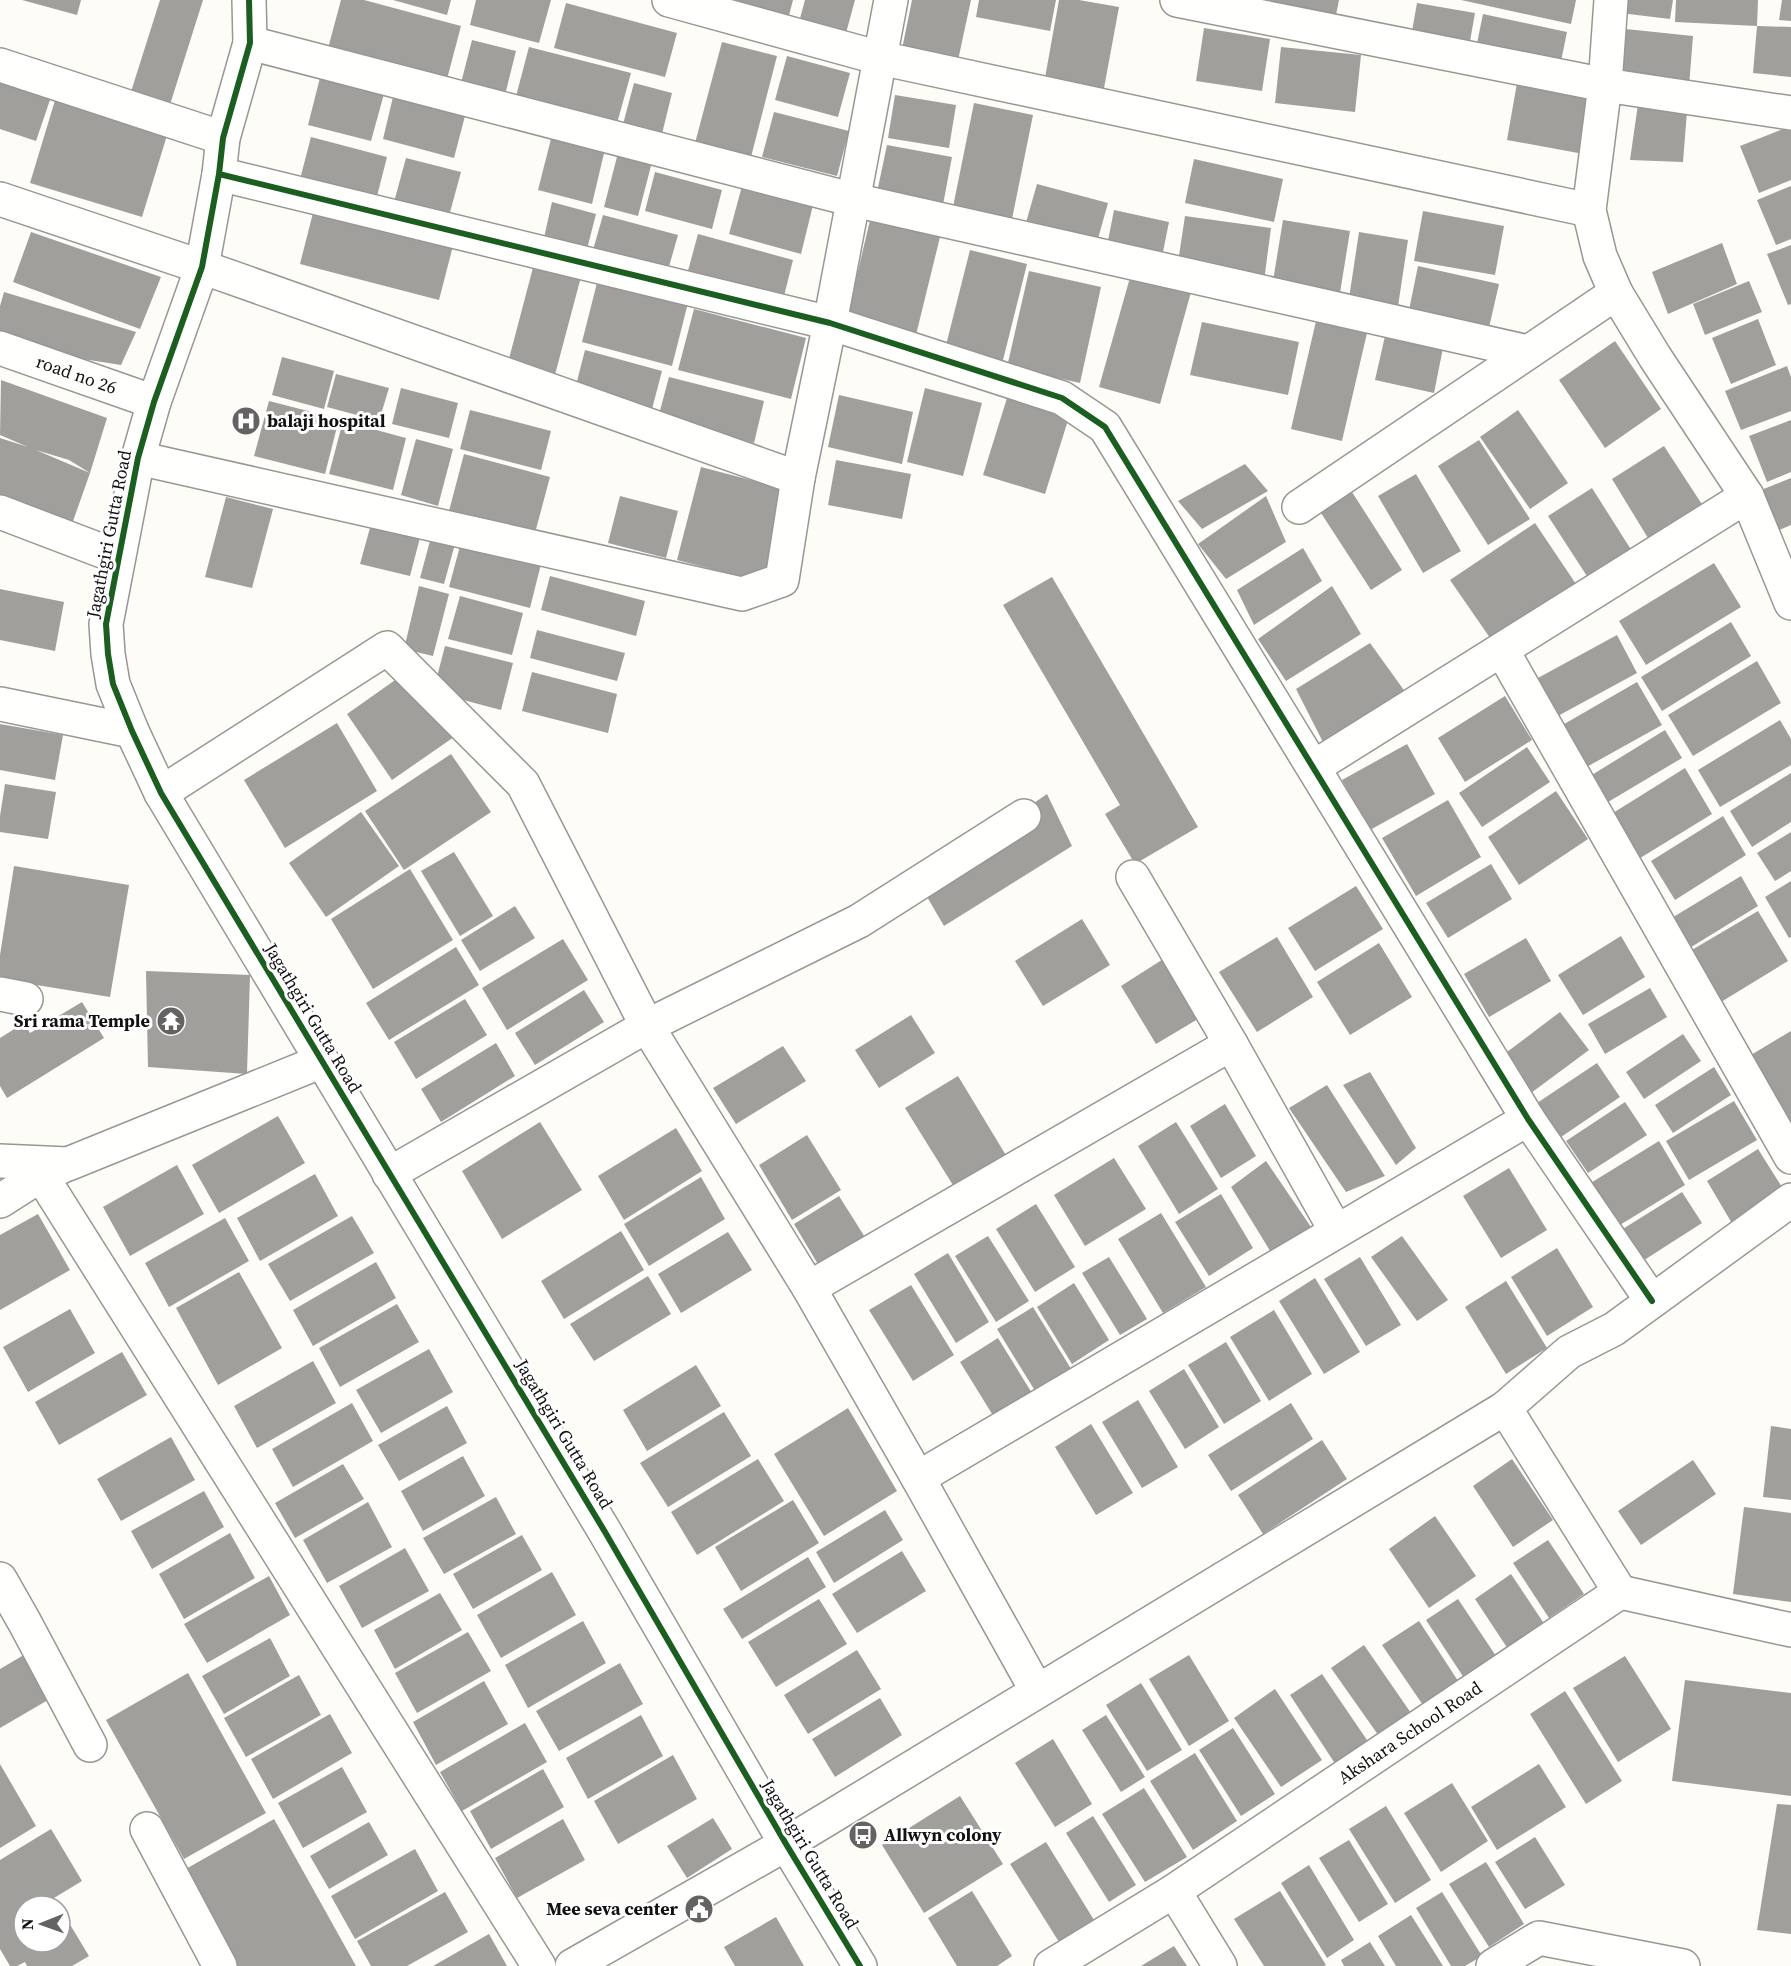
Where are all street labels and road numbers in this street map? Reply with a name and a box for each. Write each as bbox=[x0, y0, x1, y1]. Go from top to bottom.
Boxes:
street label: road no 26 bbox=[33, 349, 120, 400]
street label: Jagathgiri Gutta Road bbox=[80, 448, 137, 621]
street label: Jagathgiri Gutta Road bbox=[258, 937, 368, 1097]
street label: Jagathgiri Gutta Road bbox=[509, 1353, 619, 1513]
street label: Akshara School Road bbox=[1333, 1675, 1487, 1790]
street label: Jagathgiri Gutta Road bbox=[755, 1773, 865, 1933]

